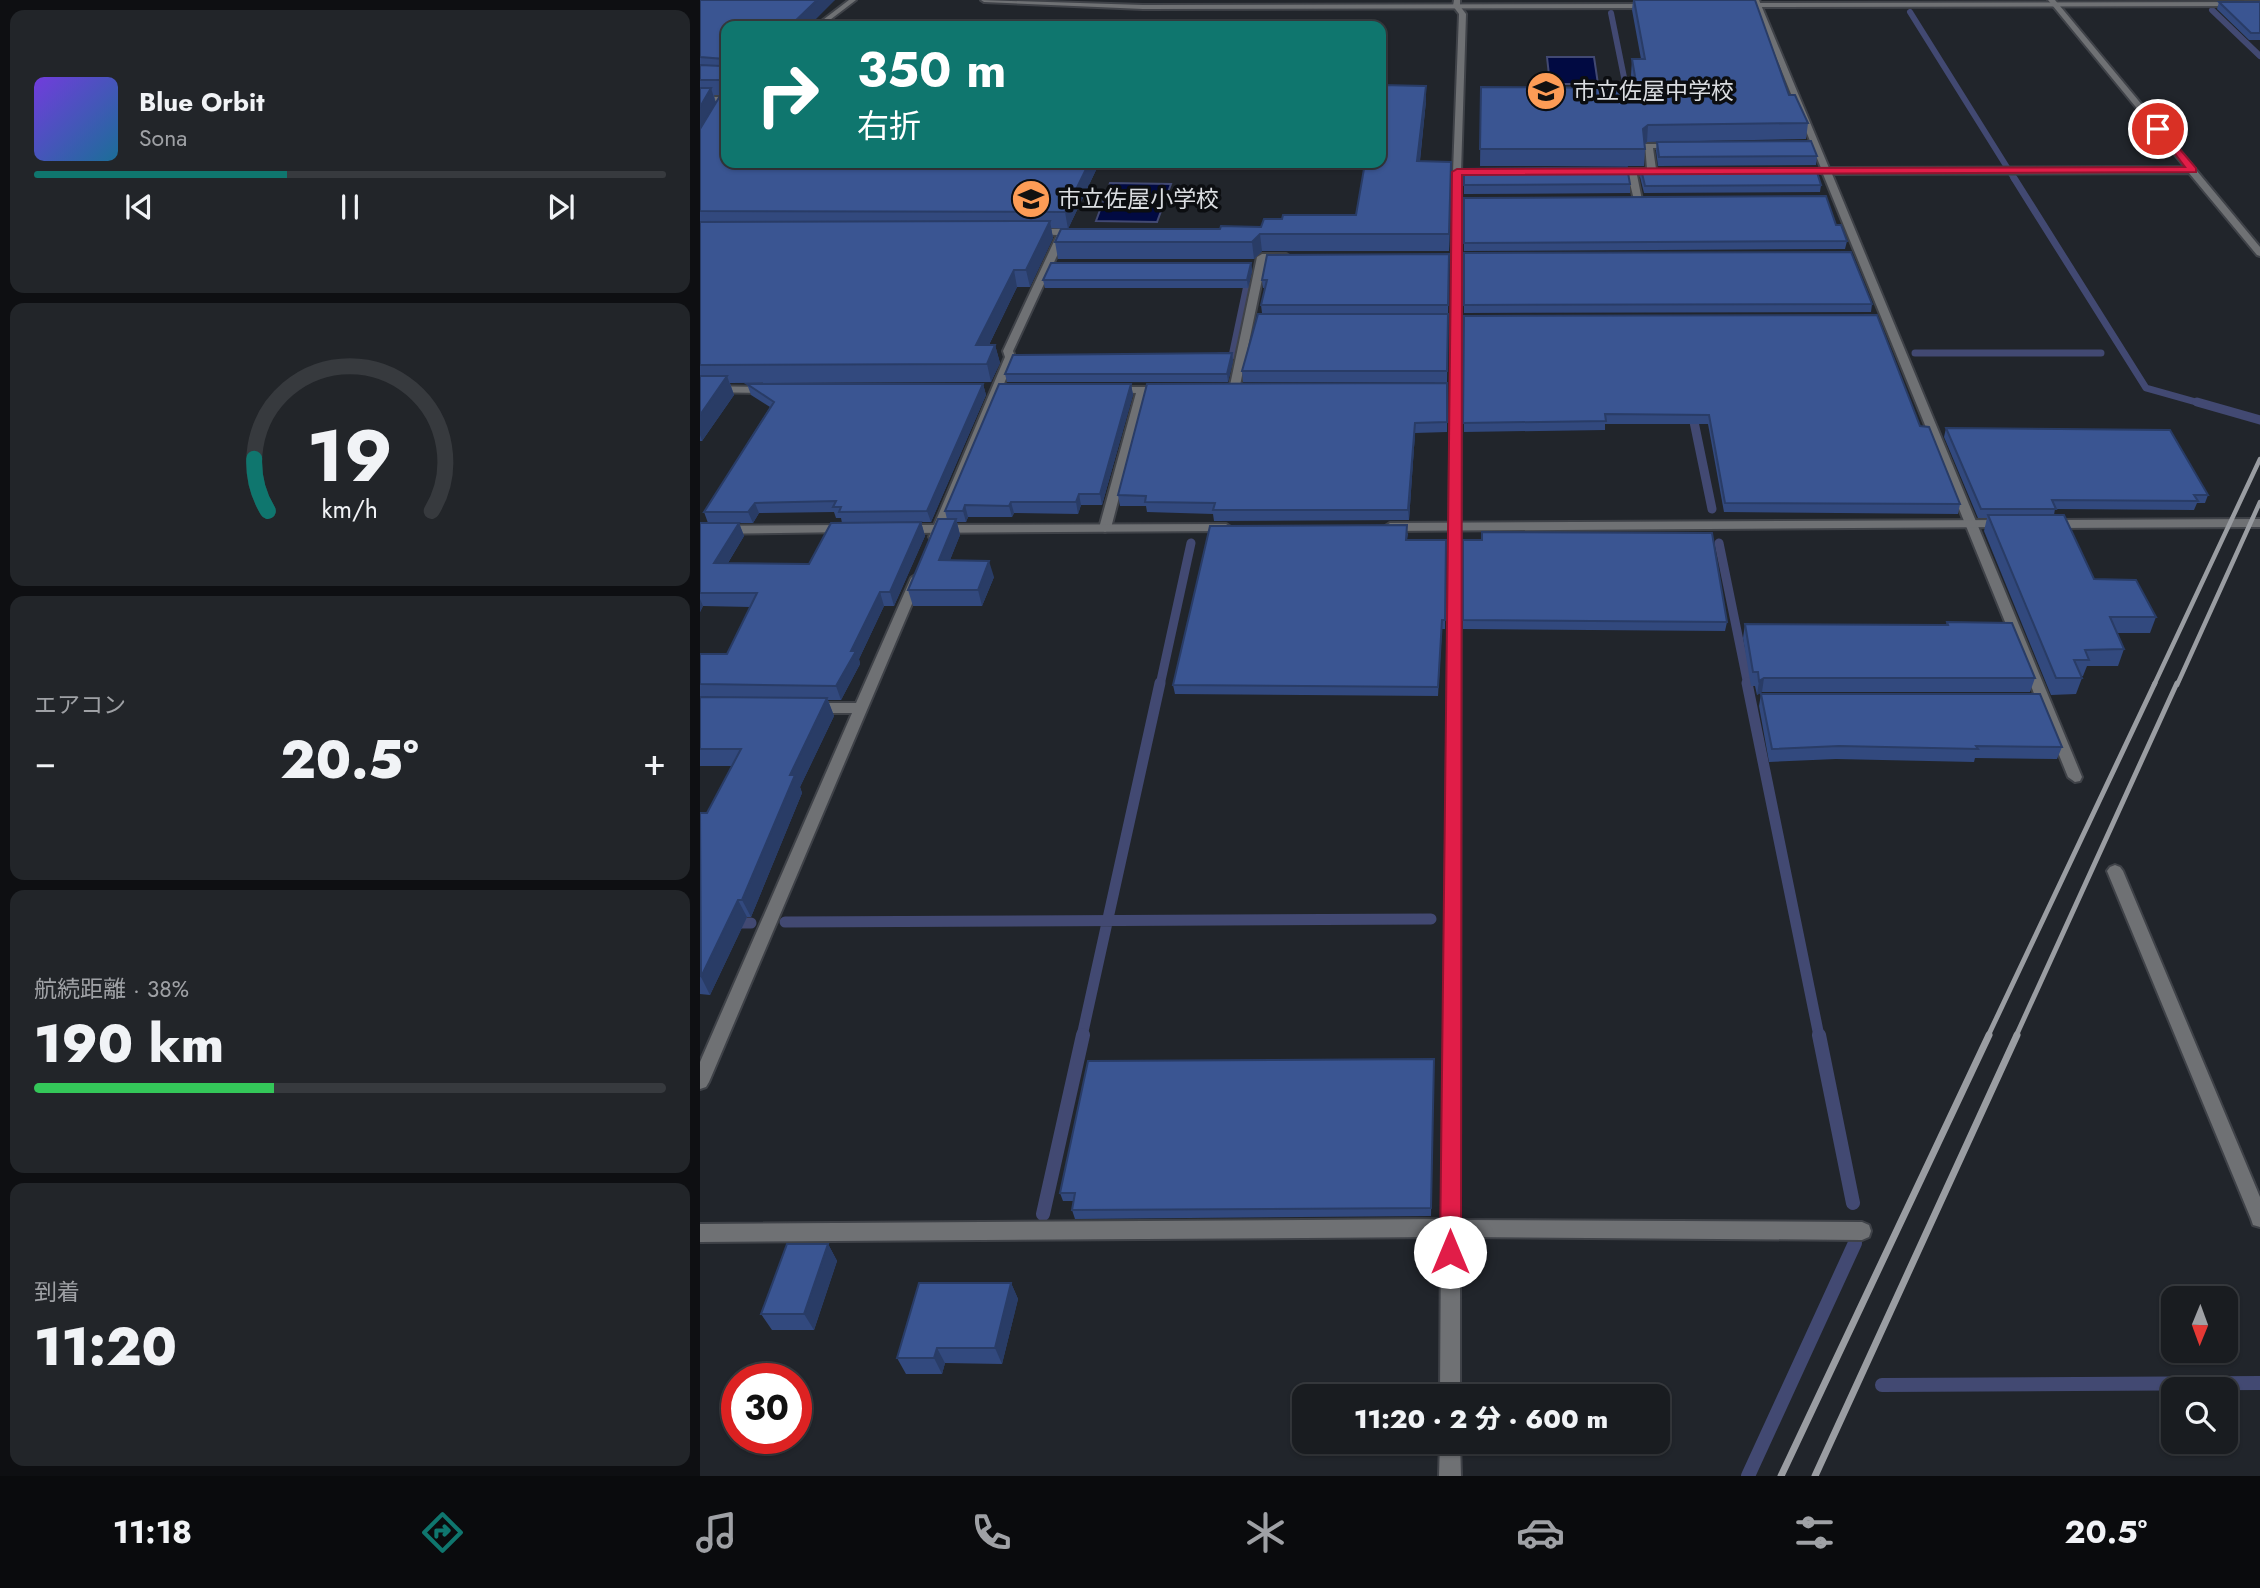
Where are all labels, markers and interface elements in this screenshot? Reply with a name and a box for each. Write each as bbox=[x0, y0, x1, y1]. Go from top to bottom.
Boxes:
text: 350 m bbox=[857, 35, 1006, 105]
icon: right bbox=[742, 49, 833, 140]
school or university icon: 市立佐屋中学校 bbox=[1525, 70, 1567, 112]
place label: 市立佐屋中学校 bbox=[1573, 74, 1734, 108]
text: Blue Orbit bbox=[139, 83, 264, 121]
pin bbox=[2128, 99, 2188, 159]
text: 右折 bbox=[857, 103, 921, 149]
icon: arrive bbox=[2139, 110, 2177, 148]
text: Sona bbox=[139, 121, 187, 155]
school or university icon: 市立佐屋小学校 bbox=[1010, 178, 1052, 220]
place label: 市立佐屋小学校 bbox=[1058, 182, 1219, 216]
icon: previous bbox=[120, 188, 158, 226]
icon: pause bbox=[331, 188, 369, 226]
icon: next bbox=[542, 188, 580, 226]
text: 19 bbox=[307, 403, 393, 508]
text: km/h bbox=[322, 491, 378, 527]
text: エアコン bbox=[34, 688, 126, 722]
text: 20.5° bbox=[280, 722, 419, 798]
text: − bbox=[34, 734, 56, 789]
text: + bbox=[643, 734, 666, 789]
text: 航続距離 · 38% bbox=[34, 972, 189, 1006]
text: 190 km bbox=[34, 1006, 224, 1082]
position arrow bbox=[1413, 1215, 1487, 1289]
text: 到着 bbox=[34, 1275, 80, 1309]
north arrow bbox=[2161, 1286, 2238, 1363]
map controls bbox=[2161, 1286, 2238, 1454]
text: 11:20 bbox=[34, 1309, 177, 1385]
speed limit sign: 30 bbox=[721, 1363, 812, 1454]
button: search bbox=[2161, 1377, 2238, 1454]
text: 11:20 · 2 分 · 600 m bbox=[1354, 1400, 1608, 1438]
icon: directions bbox=[418, 1508, 467, 1557]
icon: music bbox=[692, 1508, 741, 1557]
icon: phone bbox=[967, 1508, 1016, 1557]
icon: climate bbox=[1241, 1508, 1290, 1557]
icon: car bbox=[1516, 1508, 1565, 1557]
icon: filters bbox=[1790, 1508, 1839, 1557]
text: 11:18 bbox=[113, 1509, 192, 1555]
text: 20.5° bbox=[2065, 1509, 2147, 1555]

